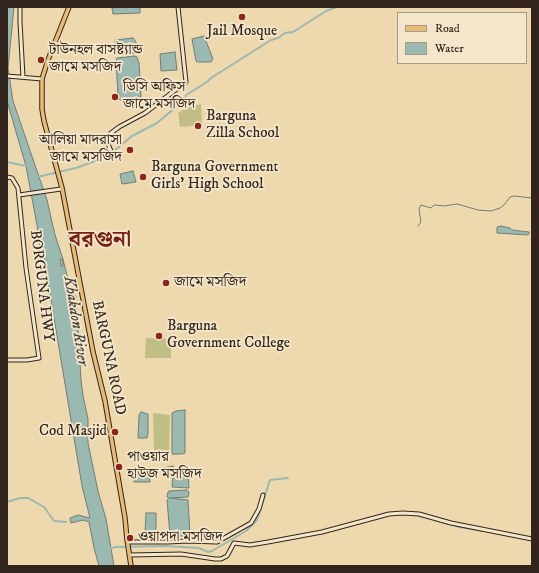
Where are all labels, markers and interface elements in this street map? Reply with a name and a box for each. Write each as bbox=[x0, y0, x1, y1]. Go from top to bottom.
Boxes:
marker: Jail Mosque bbox=[237, 12, 247, 22]
legend bbox=[397, 12, 527, 64]
text: Road bbox=[435, 21, 460, 36]
place label: Jail Mosque bbox=[207, 23, 277, 41]
text: Water bbox=[435, 41, 464, 56]
place label: টাউনহল বাসষ্ট্যান্ড জামে মসজিদ bbox=[49, 42, 143, 77]
marker: টাউনহল বাসষ্ট্যান্ড জামে মসজিদ bbox=[36, 55, 46, 65]
place label: ডিসি অফিস জামে মসজিদ bbox=[123, 79, 195, 114]
marker: ডিসি অফিস জামে মসজিদ bbox=[110, 92, 120, 102]
place label: Barguna Zilla School bbox=[206, 108, 279, 143]
marker: Barguna Zilla School bbox=[193, 121, 203, 131]
place label: আলিয়া মাদরাসা জামে মসজিদ bbox=[39, 132, 122, 167]
marker: আলিয়া মাদরাসা জামে মসজিদ bbox=[125, 145, 135, 155]
place label: Barguna Government Girls' High School bbox=[151, 159, 278, 194]
marker: Barguna Government Girls' High School bbox=[138, 172, 148, 182]
district label: বরগুনা bbox=[69, 227, 131, 255]
street label: BORGUNA HWY bbox=[25, 229, 57, 343]
place label: জামে মসজিদ bbox=[174, 274, 246, 292]
water label: Khakdon River bbox=[58, 275, 92, 367]
marker: জামে মসজিদ bbox=[161, 278, 171, 288]
street label: BARGUNA ROAD bbox=[87, 299, 129, 417]
place label: Barguna Government College bbox=[167, 318, 290, 353]
marker: Barguna Government College bbox=[154, 331, 164, 341]
place label: Cod Masjid bbox=[39, 423, 107, 441]
marker: Cod Masjid bbox=[110, 427, 120, 437]
place label: পাওয়ার হাউজ মসজিদ bbox=[127, 449, 202, 484]
marker: পাওয়ার হাউজ মসজিদ bbox=[114, 462, 124, 472]
place label: ওয়াপদা মসজিদ bbox=[138, 529, 223, 547]
marker: ওয়াপদা মসজিদ bbox=[125, 533, 135, 543]

